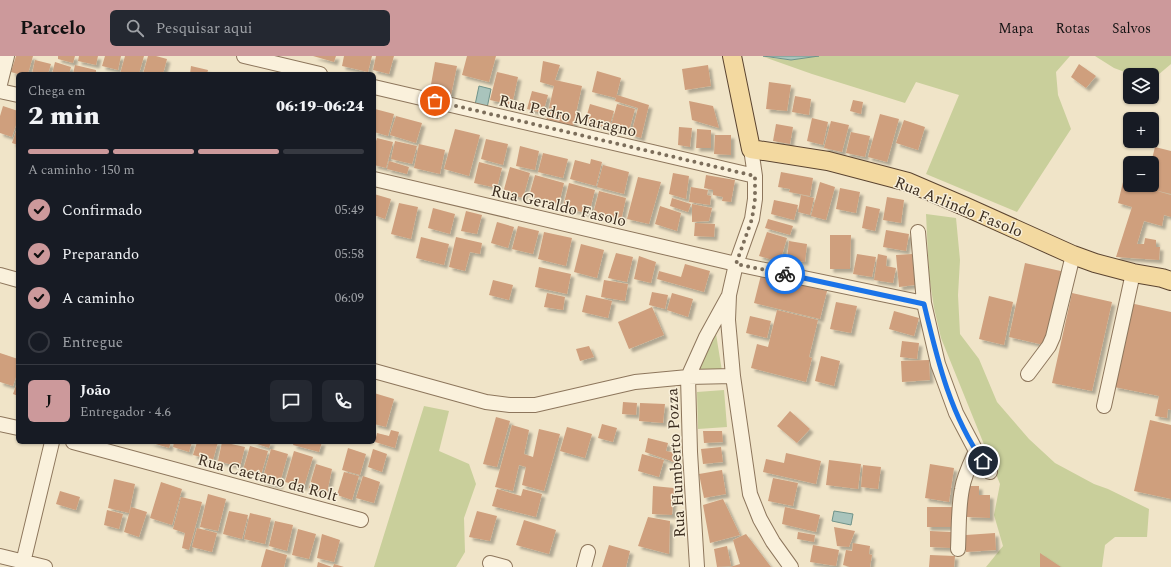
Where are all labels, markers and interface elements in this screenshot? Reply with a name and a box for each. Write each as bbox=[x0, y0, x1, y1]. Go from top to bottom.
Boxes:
search box bbox=[110, 10, 390, 46]
text: Parcelo bbox=[20, 14, 86, 43]
icon: search bbox=[124, 17, 146, 39]
text: Pesquisar aqui bbox=[156, 17, 253, 40]
text: Mapa bbox=[998, 18, 1033, 39]
text: Rotas bbox=[1055, 18, 1090, 39]
text: Salvos bbox=[1112, 18, 1151, 39]
map controls bbox=[1123, 68, 1159, 192]
button: layers bbox=[1123, 68, 1159, 104]
text: Chega em bbox=[28, 81, 85, 101]
pin bbox=[418, 84, 452, 118]
street label: Rua Pedro Maragno bbox=[496, 88, 639, 144]
icon: bag bbox=[424, 90, 446, 112]
text: 06:19–06:24 bbox=[276, 95, 364, 118]
text: 2 min bbox=[28, 96, 100, 136]
button: + bbox=[1123, 112, 1159, 148]
button: − bbox=[1123, 156, 1159, 192]
text: A caminho · 150 m bbox=[28, 160, 135, 180]
street label: Rua Arlindo Fasolo bbox=[891, 170, 1026, 244]
street label: Rua Geraldo Fasolo bbox=[489, 179, 629, 233]
icon: check bbox=[28, 199, 50, 221]
text: Confirmado bbox=[62, 199, 142, 222]
text: 05:49 bbox=[335, 200, 364, 220]
icon: check bbox=[28, 243, 50, 265]
text: Preparando bbox=[62, 243, 139, 266]
text: 05:58 bbox=[335, 244, 364, 264]
courier bbox=[765, 254, 805, 294]
icon: bike bbox=[774, 263, 796, 285]
icon: check bbox=[28, 287, 50, 309]
text: A caminho bbox=[62, 287, 135, 310]
text: 06:09 bbox=[335, 288, 364, 308]
text: Entregue bbox=[62, 331, 123, 354]
text: João bbox=[80, 379, 110, 402]
button: chat bbox=[270, 380, 312, 422]
button: phone bbox=[322, 380, 364, 422]
street label: Rua Humberto Pozza bbox=[660, 387, 692, 538]
text: J bbox=[46, 389, 52, 412]
text: Entregador · 4.6 bbox=[80, 402, 171, 422]
pin bbox=[966, 444, 1000, 478]
street label: Rua Caetano da Rolt bbox=[195, 448, 341, 508]
icon: home bbox=[972, 450, 994, 472]

